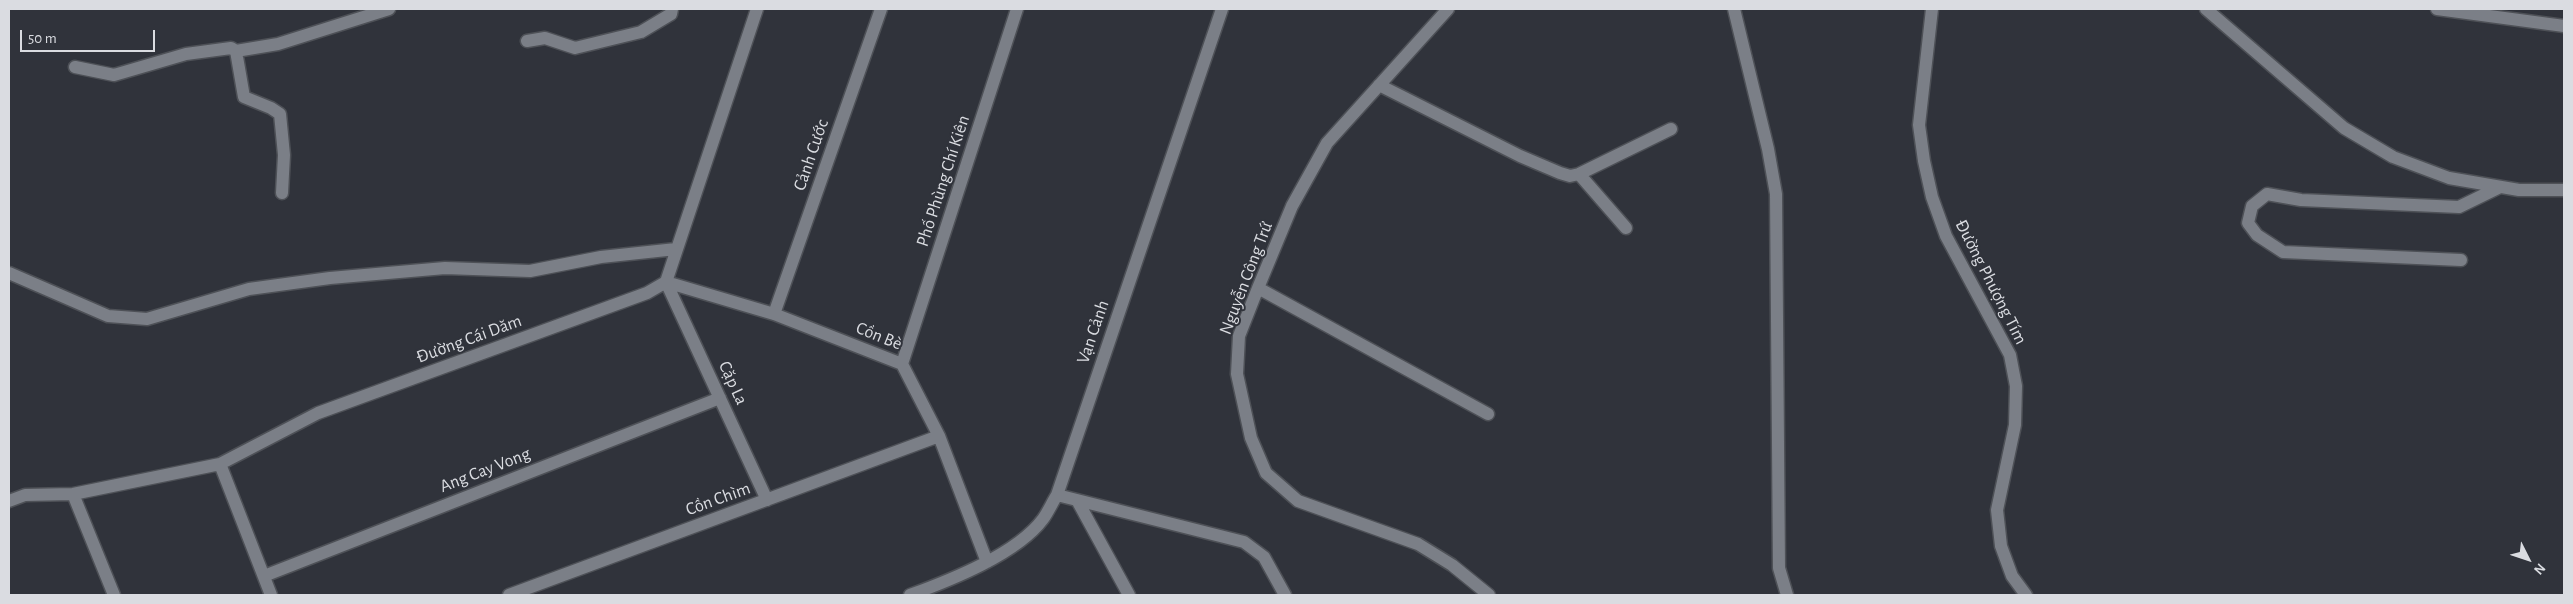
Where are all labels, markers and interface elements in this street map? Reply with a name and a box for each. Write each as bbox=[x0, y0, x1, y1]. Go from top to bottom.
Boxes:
scale bar bbox=[22, 20, 158, 52]
text: 50 m bbox=[28, 31, 57, 46]
street label: Phố Phùng Chí Kiên bbox=[912, 112, 974, 250]
street label: Cảnh Cước bbox=[789, 116, 833, 194]
street label: Đường Phượng Tím bbox=[1950, 216, 2032, 348]
street label: Nguyễn Công Trứ bbox=[1215, 218, 1277, 338]
street label: Vạn Cảnh bbox=[1072, 297, 1114, 367]
street label: Đường Cái Dăm bbox=[413, 310, 525, 368]
street label: Cồn Bè bbox=[853, 317, 905, 355]
street label: Cặp La bbox=[714, 358, 752, 408]
street label: Ang Cay Vong bbox=[437, 443, 533, 497]
street label: Cồn Chìm bbox=[683, 477, 753, 521]
north arrow bbox=[2503, 534, 2553, 584]
text: N bbox=[2531, 561, 2548, 577]

